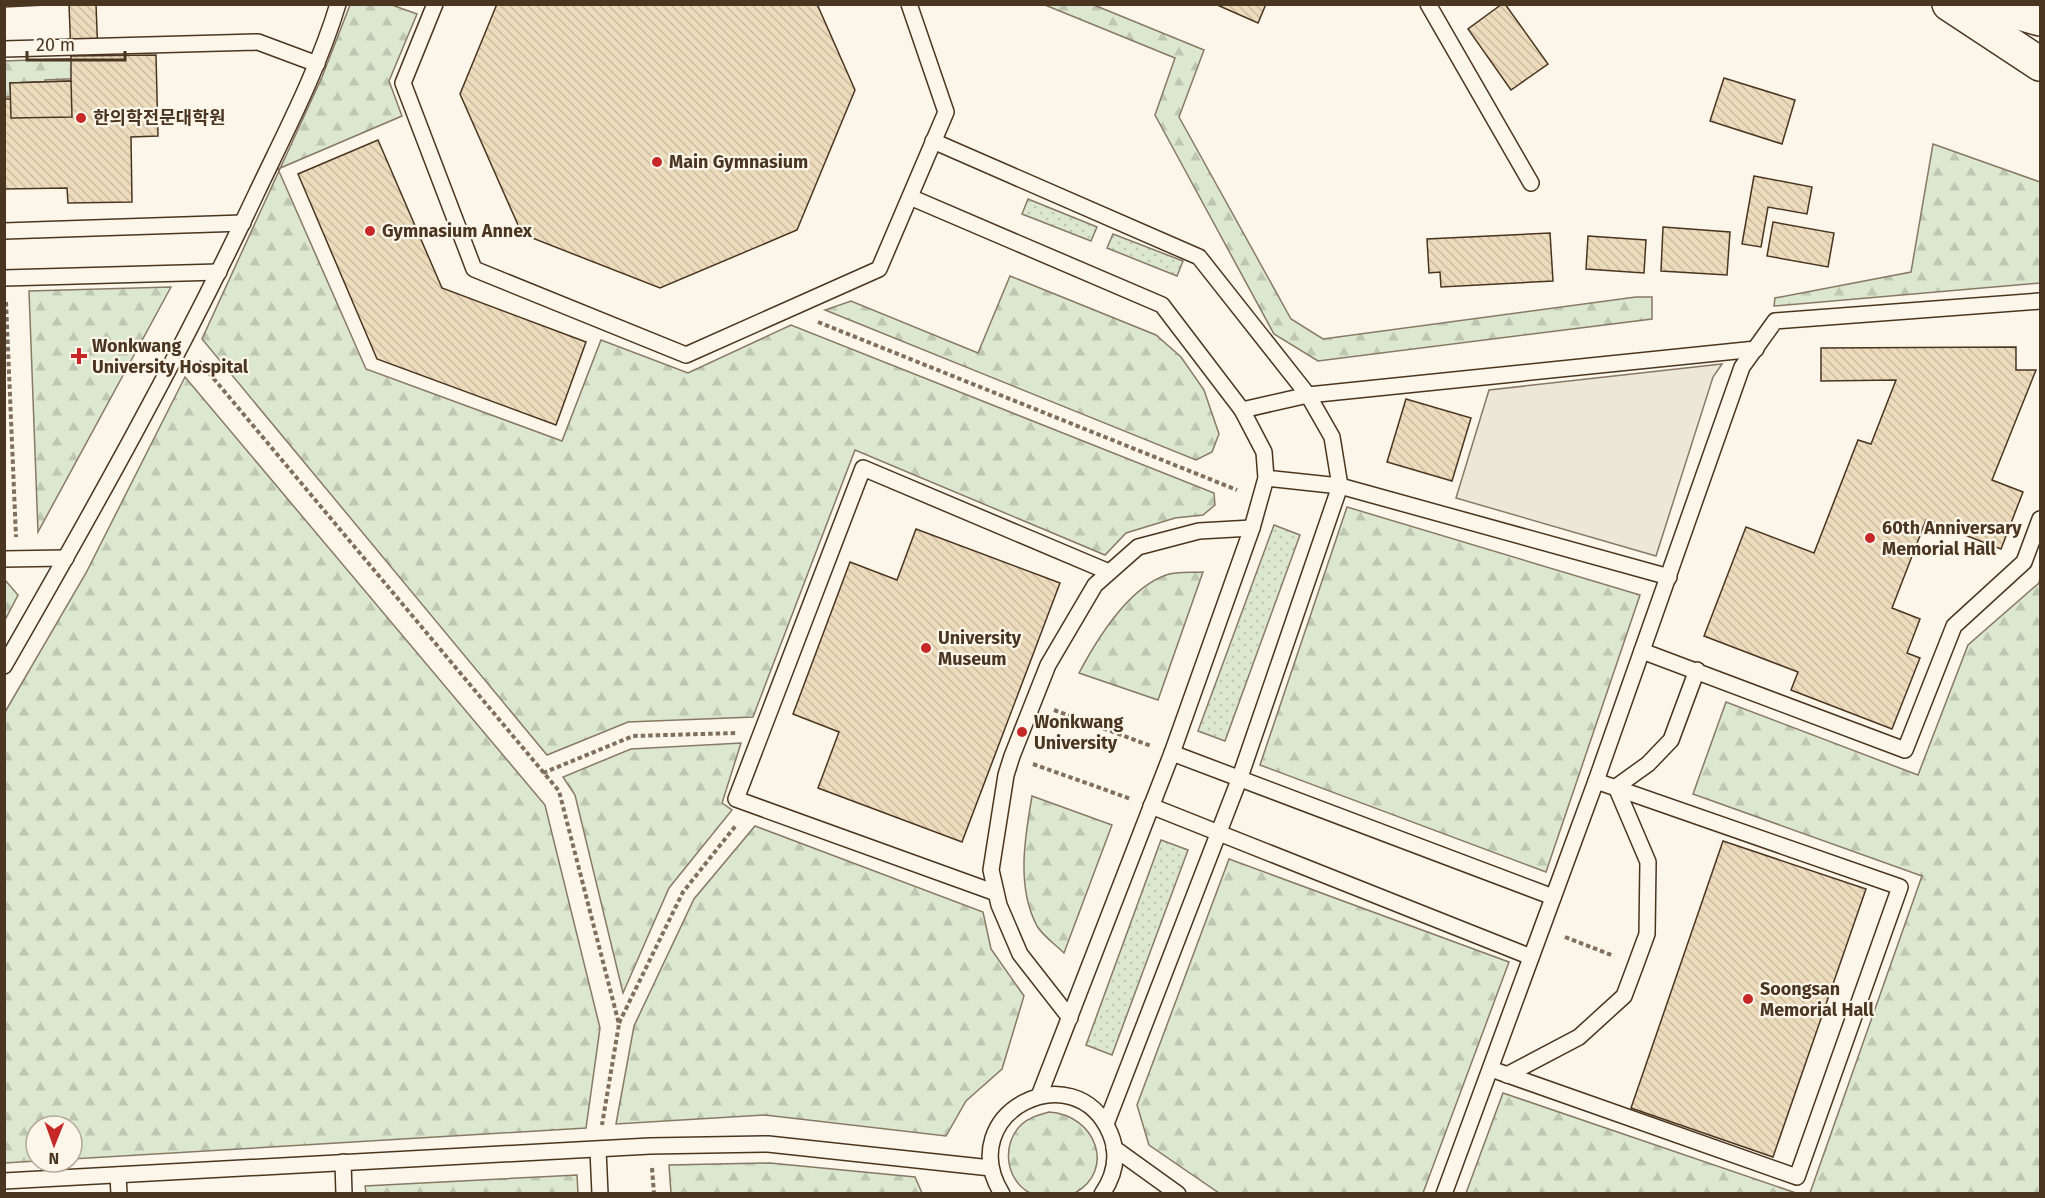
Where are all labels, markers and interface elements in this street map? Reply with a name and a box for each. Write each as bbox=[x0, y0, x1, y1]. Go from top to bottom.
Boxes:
scale bar bbox=[27, 24, 124, 62]
text: 20 m bbox=[36, 34, 75, 56]
place label: 한의학전문대학원 bbox=[93, 107, 225, 129]
marker: 한의학전문대학원 bbox=[74, 111, 88, 125]
place label: Main Gymnasium bbox=[669, 151, 808, 173]
marker: Main Gymnasium bbox=[650, 155, 664, 169]
place label: Gymnasium Annex bbox=[382, 220, 533, 242]
marker: Gymnasium Annex bbox=[363, 224, 377, 238]
place label: Wonkwang University Hospital bbox=[92, 335, 249, 378]
marker: Wonkwang University Hospital bbox=[70, 347, 88, 365]
place label: 60th Anniversary Memorial Hall bbox=[1882, 517, 2022, 560]
marker: 60th Anniversary Memorial Hall bbox=[1863, 531, 1877, 545]
place label: University Museum bbox=[938, 627, 1022, 670]
marker: University Museum bbox=[919, 641, 933, 655]
place label: Wonkwang University bbox=[1034, 711, 1123, 754]
marker: Wonkwang University bbox=[1015, 725, 1029, 739]
place label: Soongsan Memorial Hall bbox=[1760, 978, 1874, 1021]
marker: Soongsan Memorial Hall bbox=[1741, 992, 1755, 1006]
north arrow bbox=[24, 1114, 84, 1174]
text: N bbox=[48, 1149, 59, 1168]

